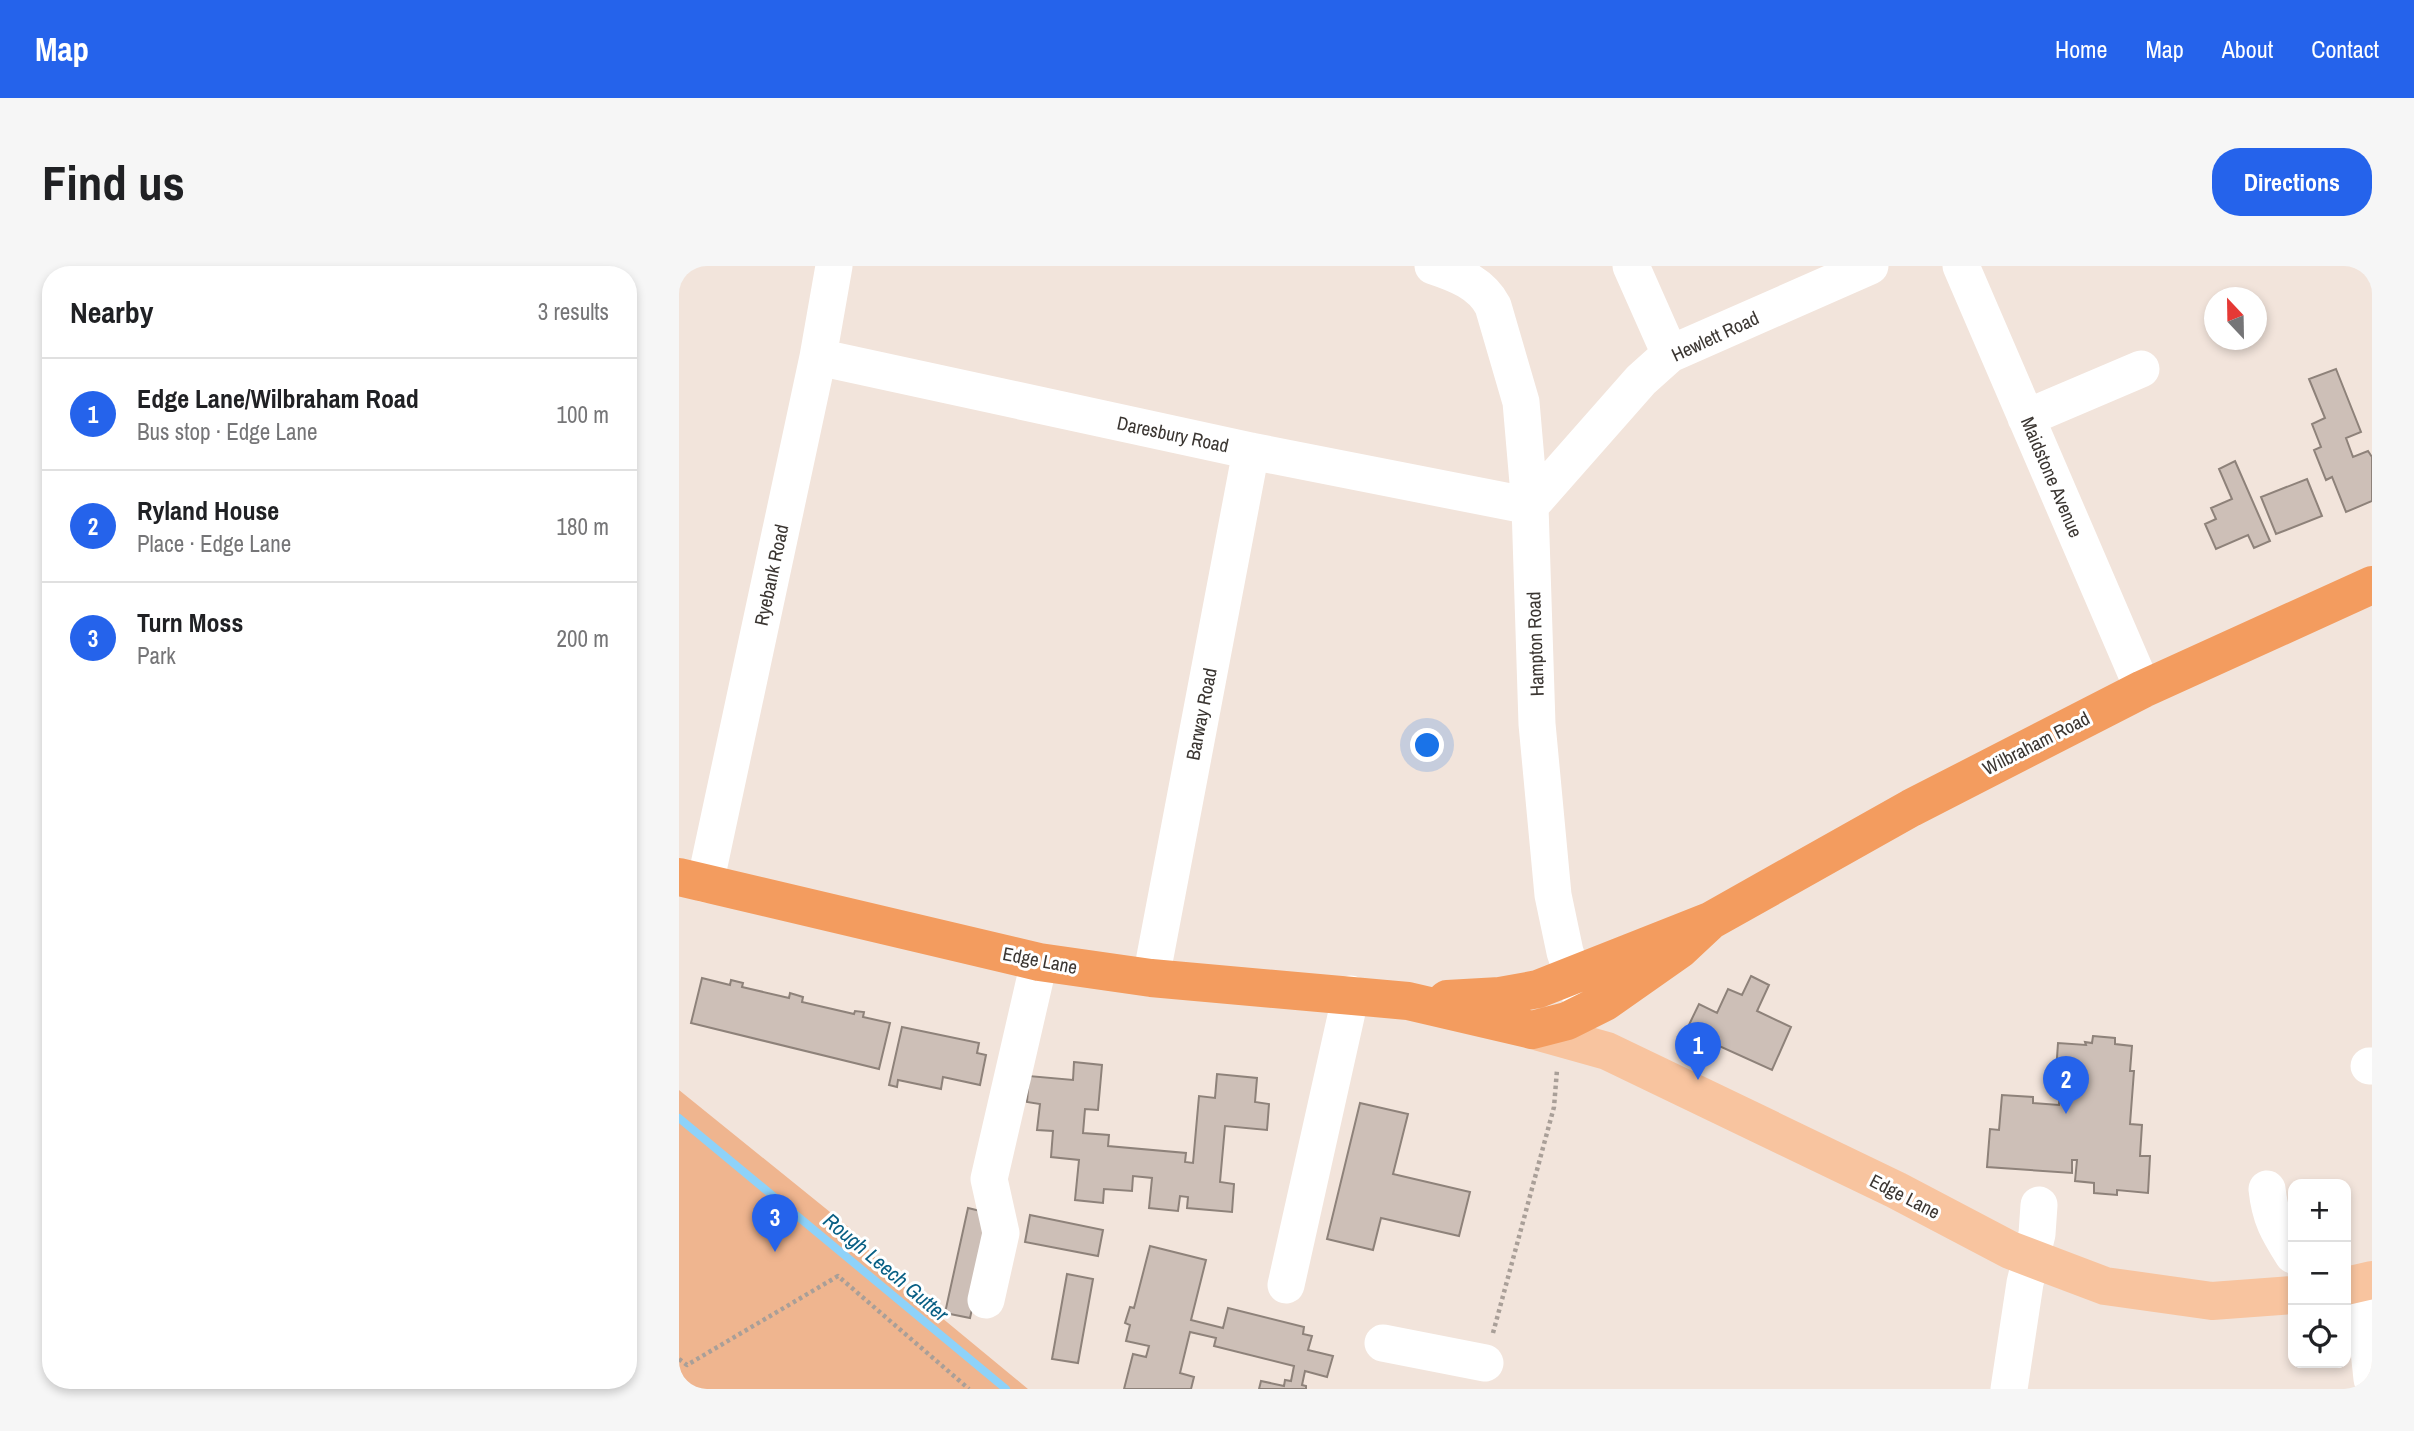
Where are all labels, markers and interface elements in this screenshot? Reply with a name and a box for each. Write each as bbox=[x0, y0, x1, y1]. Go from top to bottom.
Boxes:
text: Map bbox=[35, 27, 89, 71]
text: Home bbox=[2055, 33, 2107, 65]
text: Map bbox=[2145, 33, 2184, 65]
text: About bbox=[2222, 33, 2273, 65]
text: Contact bbox=[2311, 33, 2379, 65]
button: Directions bbox=[2212, 148, 2372, 216]
text: Find us bbox=[42, 149, 185, 215]
north arrow bbox=[2204, 287, 2267, 350]
text: Nearby bbox=[70, 292, 153, 332]
text: 3 results bbox=[538, 296, 609, 327]
street label: Hewlett Road bbox=[1667, 304, 1763, 368]
text: Edge Lane/Wilbraham Road bbox=[137, 381, 419, 416]
text: 1 bbox=[88, 399, 98, 430]
text: 100 m bbox=[557, 399, 609, 430]
street label: Daresbury Road bbox=[1115, 409, 1231, 459]
street label: Maidstone Avenue bbox=[2015, 413, 2089, 541]
text: Bus stop · Edge Lane bbox=[137, 416, 317, 447]
text: Ryland House bbox=[137, 493, 279, 528]
text: 2 bbox=[88, 511, 98, 542]
text: 180 m bbox=[557, 511, 609, 542]
street label: Ryebank Road bbox=[748, 522, 794, 628]
text: Place · Edge Lane bbox=[137, 528, 291, 559]
street label: Hampton Road bbox=[1520, 591, 1550, 697]
text: Turn Moss bbox=[137, 605, 243, 640]
text: 3 bbox=[88, 623, 98, 654]
text: 200 m bbox=[557, 623, 609, 654]
text: Park bbox=[137, 640, 176, 671]
street label: Barway Road bbox=[1179, 666, 1223, 762]
street label: Wilbraham Road bbox=[1978, 705, 2094, 781]
your location bbox=[1410, 728, 1444, 762]
street label: Edge Lane bbox=[1001, 940, 1079, 980]
pin: 1 bbox=[1675, 1022, 1721, 1080]
pin: 2 bbox=[2043, 1056, 2089, 1114]
street label: Edge Lane bbox=[1866, 1167, 1944, 1225]
map controls bbox=[2288, 1179, 2351, 1368]
button: + bbox=[2288, 1179, 2351, 1242]
pin: 3 bbox=[752, 1194, 798, 1252]
water label: Rough Leech Gutter bbox=[817, 1206, 956, 1329]
button: − bbox=[2288, 1242, 2351, 1305]
button: locate bbox=[2288, 1305, 2351, 1368]

